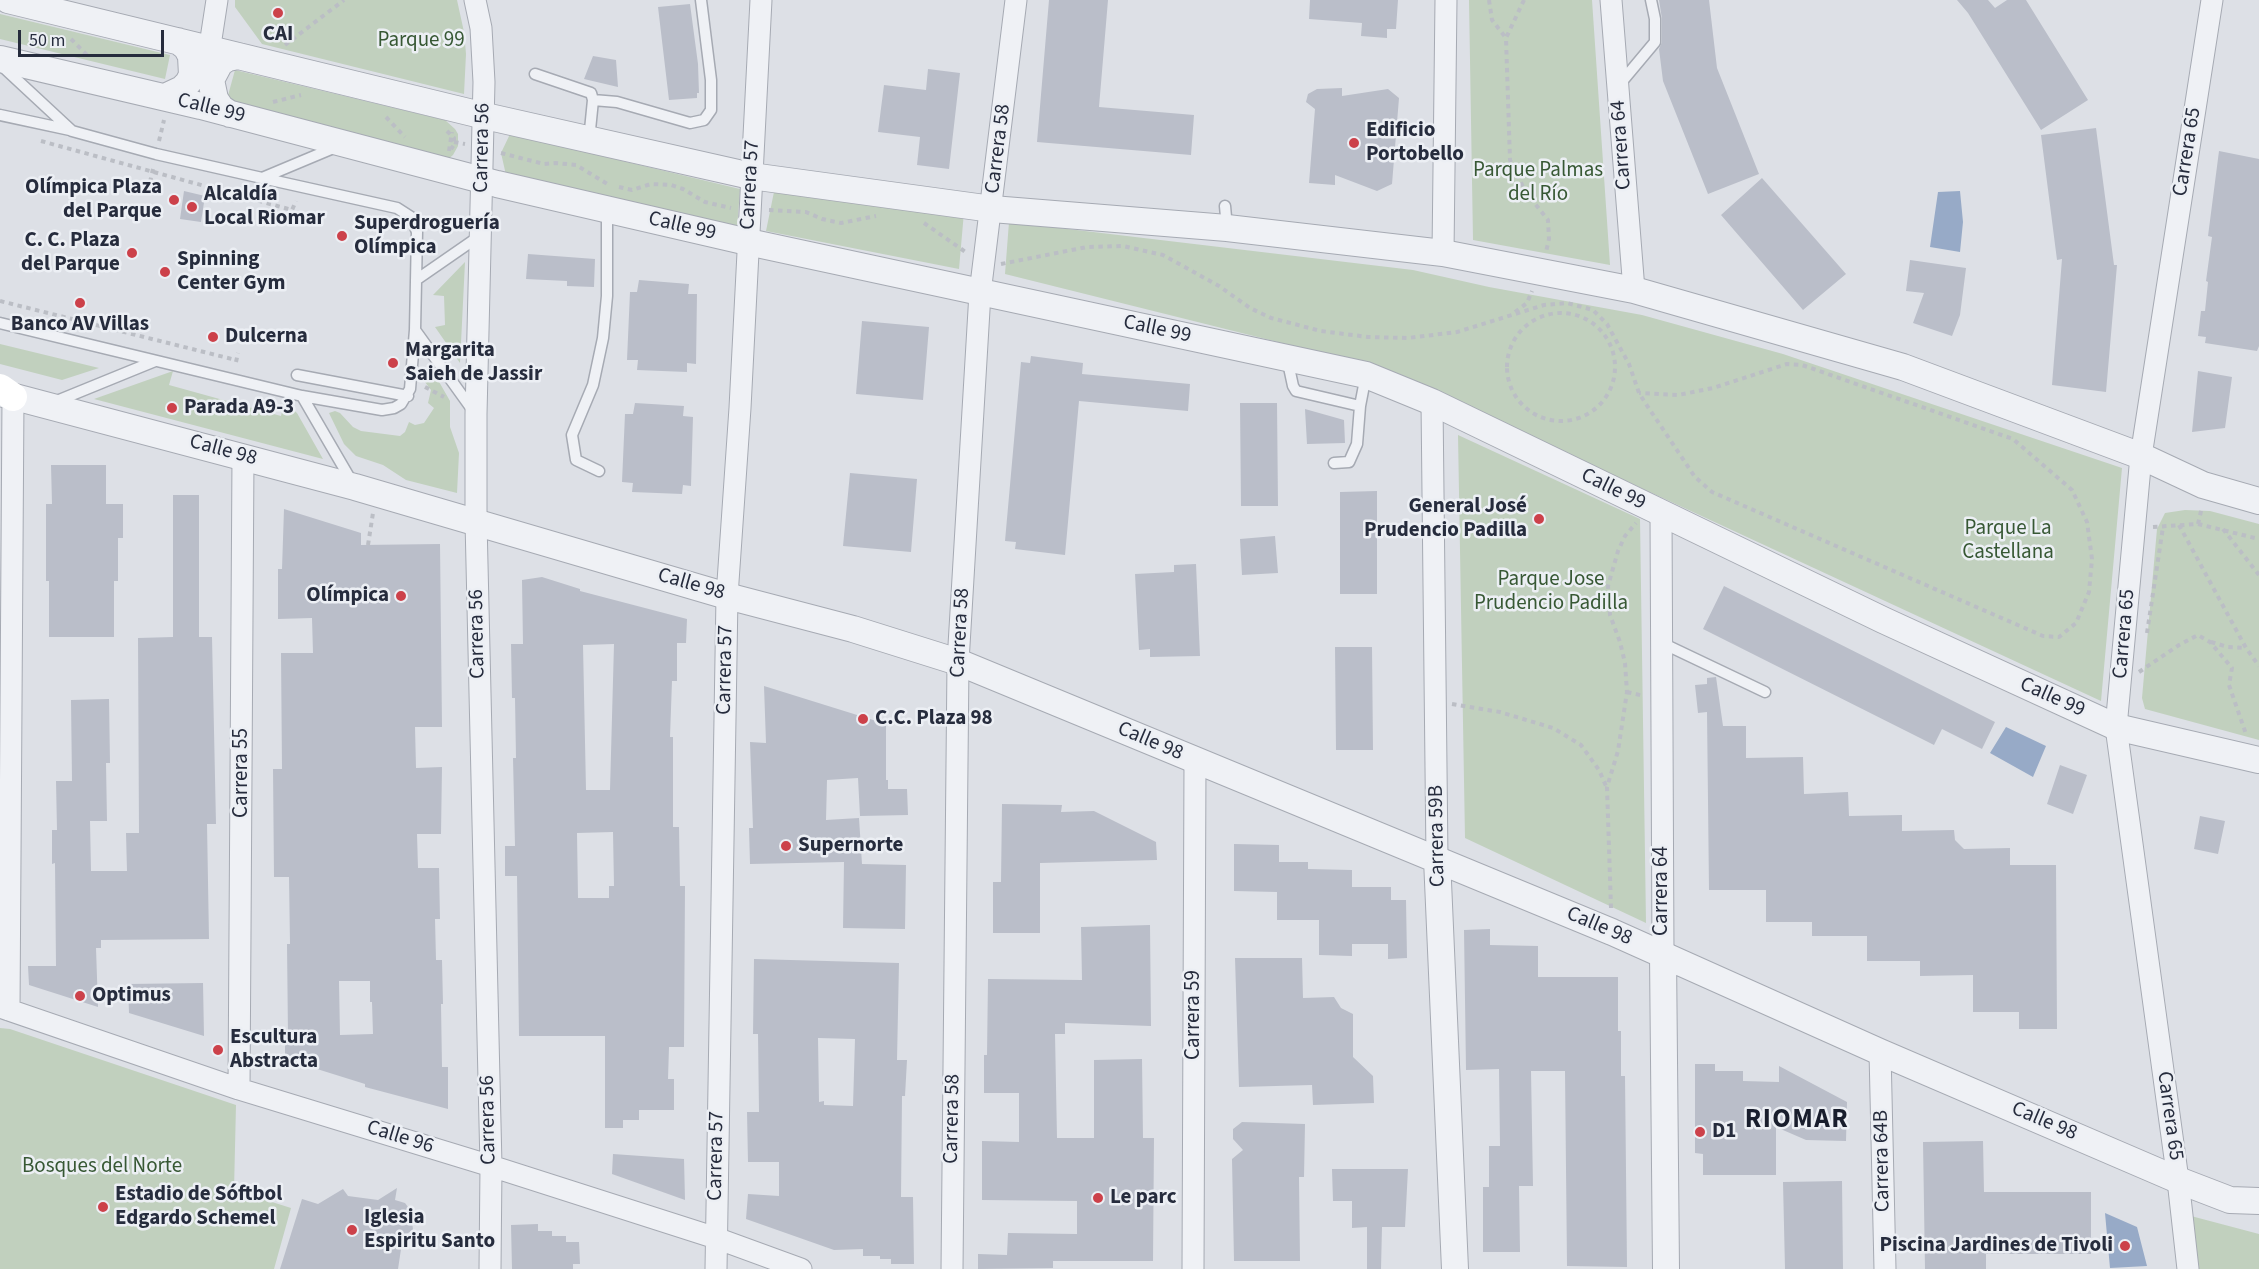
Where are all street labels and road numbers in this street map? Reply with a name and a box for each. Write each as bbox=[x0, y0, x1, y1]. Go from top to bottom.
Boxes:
street label: Calle 99 bbox=[175, 88, 247, 130]
street label: Carrera 64 bbox=[1606, 99, 1638, 191]
street label: Carrera 56 bbox=[470, 103, 496, 193]
street label: Carrera 58 bbox=[981, 103, 1017, 195]
street label: Carrera 65 bbox=[2169, 106, 2207, 198]
street label: Carrera 57 bbox=[736, 140, 766, 230]
street label: Calle 99 bbox=[646, 207, 718, 247]
street label: Calle 99 bbox=[1121, 311, 1193, 349]
street label: Calle 98 bbox=[187, 430, 259, 472]
street label: Calle 99 bbox=[1577, 464, 1649, 516]
street label: Calle 98 bbox=[654, 563, 728, 607]
street label: Carrera 58 bbox=[946, 588, 976, 678]
street label: Carrera 65 bbox=[2109, 588, 2141, 680]
street label: Carrera 56 bbox=[465, 589, 491, 679]
street label: Carrera 57 bbox=[713, 625, 739, 715]
street label: Calle 99 bbox=[2015, 673, 2089, 723]
street label: Calle 98 bbox=[1113, 717, 1187, 767]
street label: Carrera 55 bbox=[229, 728, 255, 818]
street label: Carrera 59B bbox=[1425, 785, 1451, 887]
street label: Carrera 64 bbox=[1649, 846, 1675, 936]
street label: Calle 98 bbox=[1562, 902, 1636, 952]
street label: Carrera 59 bbox=[1181, 970, 1207, 1060]
street label: Carrera 65 bbox=[2150, 1070, 2188, 1162]
street label: Carrera 58 bbox=[940, 1074, 966, 1164]
street label: Carrera 56 bbox=[476, 1075, 502, 1165]
street label: Calle 98 bbox=[2007, 1097, 2081, 1147]
street label: Carrera 64B bbox=[1870, 1110, 1896, 1212]
street label: Carrera 57 bbox=[704, 1111, 730, 1201]
street label: Calle 96 bbox=[363, 1116, 437, 1160]

